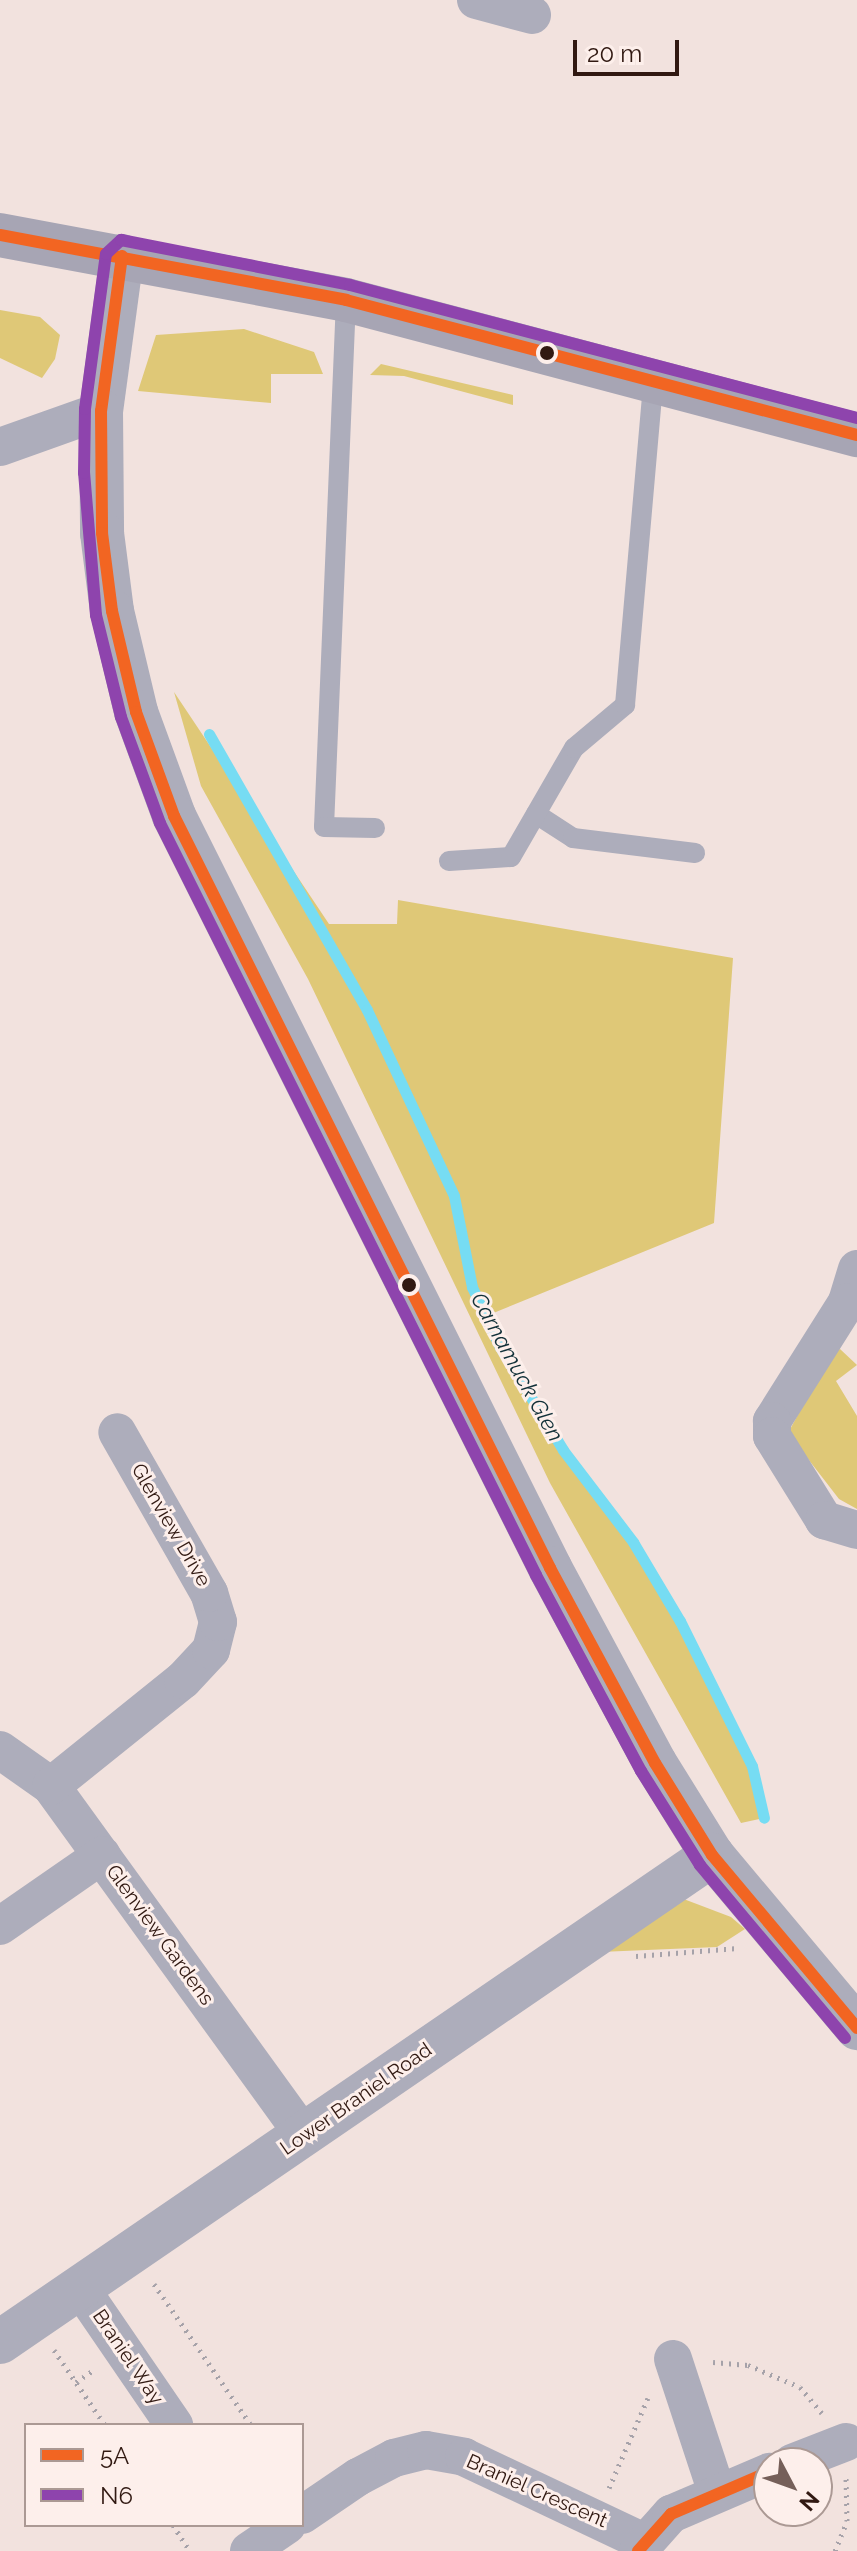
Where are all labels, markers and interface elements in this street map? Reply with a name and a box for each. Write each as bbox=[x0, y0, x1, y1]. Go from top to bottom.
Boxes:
scale bar bbox=[577, 24, 683, 74]
text: 20 m bbox=[587, 39, 642, 68]
unlabelled marker bbox=[539, 345, 555, 361]
unlabelled marker bbox=[401, 1277, 417, 1293]
water label: Carnamuck Glen bbox=[465, 1288, 569, 1446]
street label: Glenview Drive bbox=[126, 1459, 216, 1591]
street label: Glenview Gardens bbox=[101, 1860, 219, 2010]
street label: Lower Braniel Road bbox=[275, 2037, 437, 2161]
street label: Braniel Way bbox=[87, 2304, 169, 2410]
legend bbox=[24, 2423, 304, 2527]
text: 5A bbox=[100, 2441, 129, 2470]
north arrow bbox=[753, 2447, 833, 2527]
street label: Braniel Crescent bbox=[463, 2449, 611, 2533]
text: N6 bbox=[100, 2481, 133, 2510]
text: N bbox=[794, 2487, 825, 2516]

